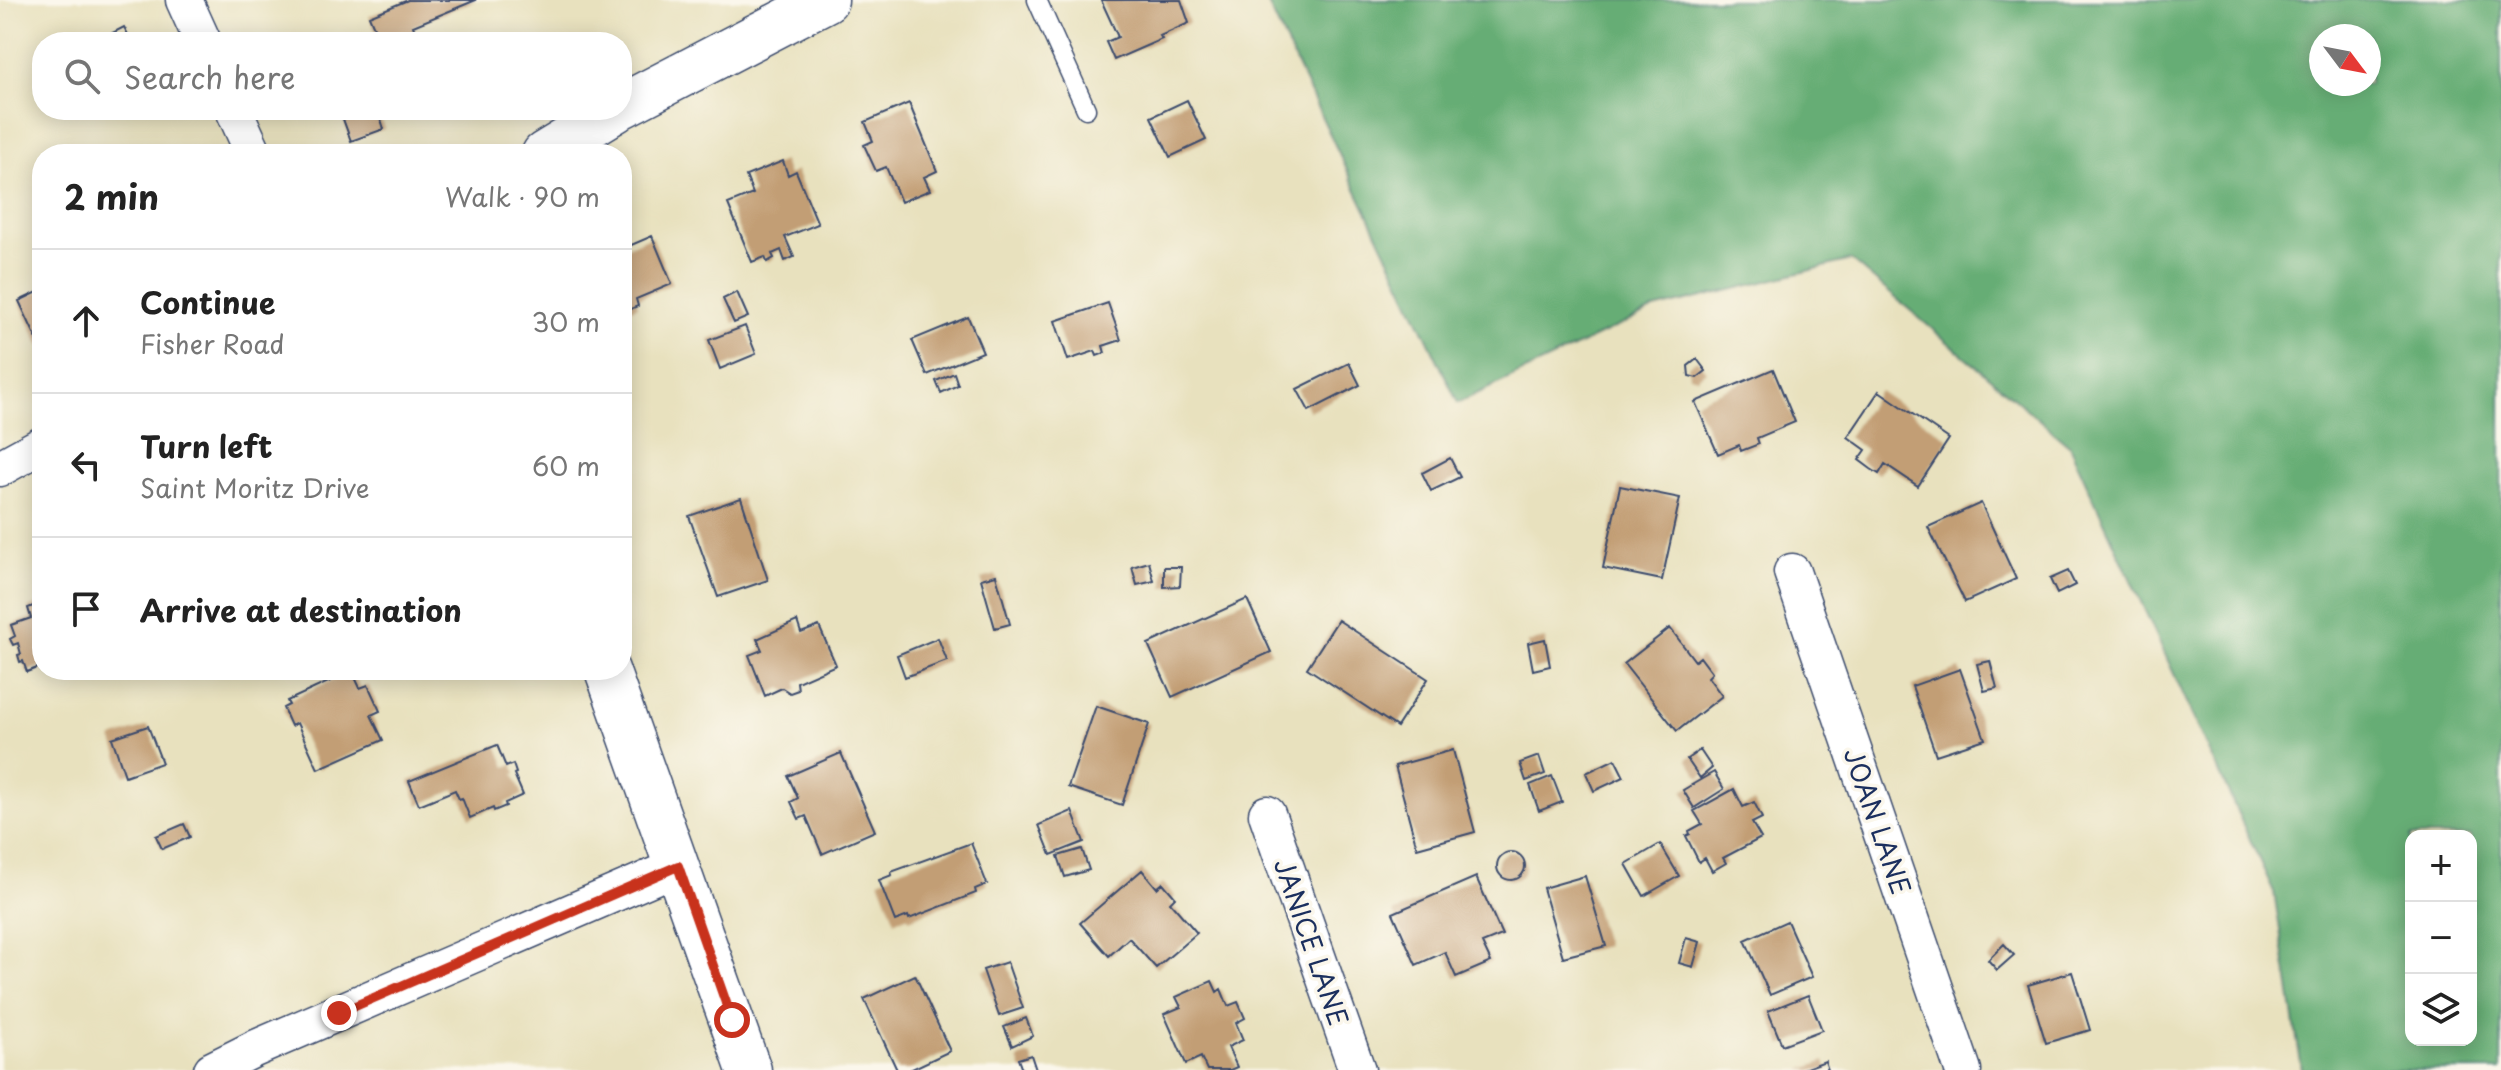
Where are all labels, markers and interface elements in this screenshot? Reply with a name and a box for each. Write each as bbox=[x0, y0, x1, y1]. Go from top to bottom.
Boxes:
north arrow bbox=[2309, 24, 2381, 96]
search box bbox=[32, 32, 632, 120]
icon: search bbox=[60, 54, 104, 98]
text: Search here bbox=[124, 54, 296, 99]
text: 2 min bbox=[64, 170, 159, 222]
text: Walk · 90 m bbox=[445, 177, 600, 216]
text: Continue bbox=[140, 279, 275, 324]
icon: ahead bbox=[64, 299, 108, 343]
text: 30 m bbox=[532, 302, 600, 341]
text: Fisher Road bbox=[140, 324, 285, 363]
text: Turn left bbox=[140, 423, 272, 468]
icon: left bbox=[64, 443, 108, 487]
text: 60 m bbox=[532, 446, 600, 485]
text: Saint Moritz Drive bbox=[140, 468, 369, 507]
icon: arrive bbox=[64, 587, 108, 631]
text: Arrive at destination bbox=[140, 587, 462, 632]
street label: JOAN LANE bbox=[1835, 742, 1921, 900]
map controls bbox=[2405, 830, 2477, 1046]
button: + bbox=[2405, 830, 2477, 902]
street label: JANICE LANE bbox=[1265, 853, 1359, 1031]
button: − bbox=[2405, 902, 2477, 974]
button: layers bbox=[2405, 974, 2477, 1046]
route end bbox=[321, 995, 357, 1031]
route start bbox=[714, 1002, 750, 1038]

